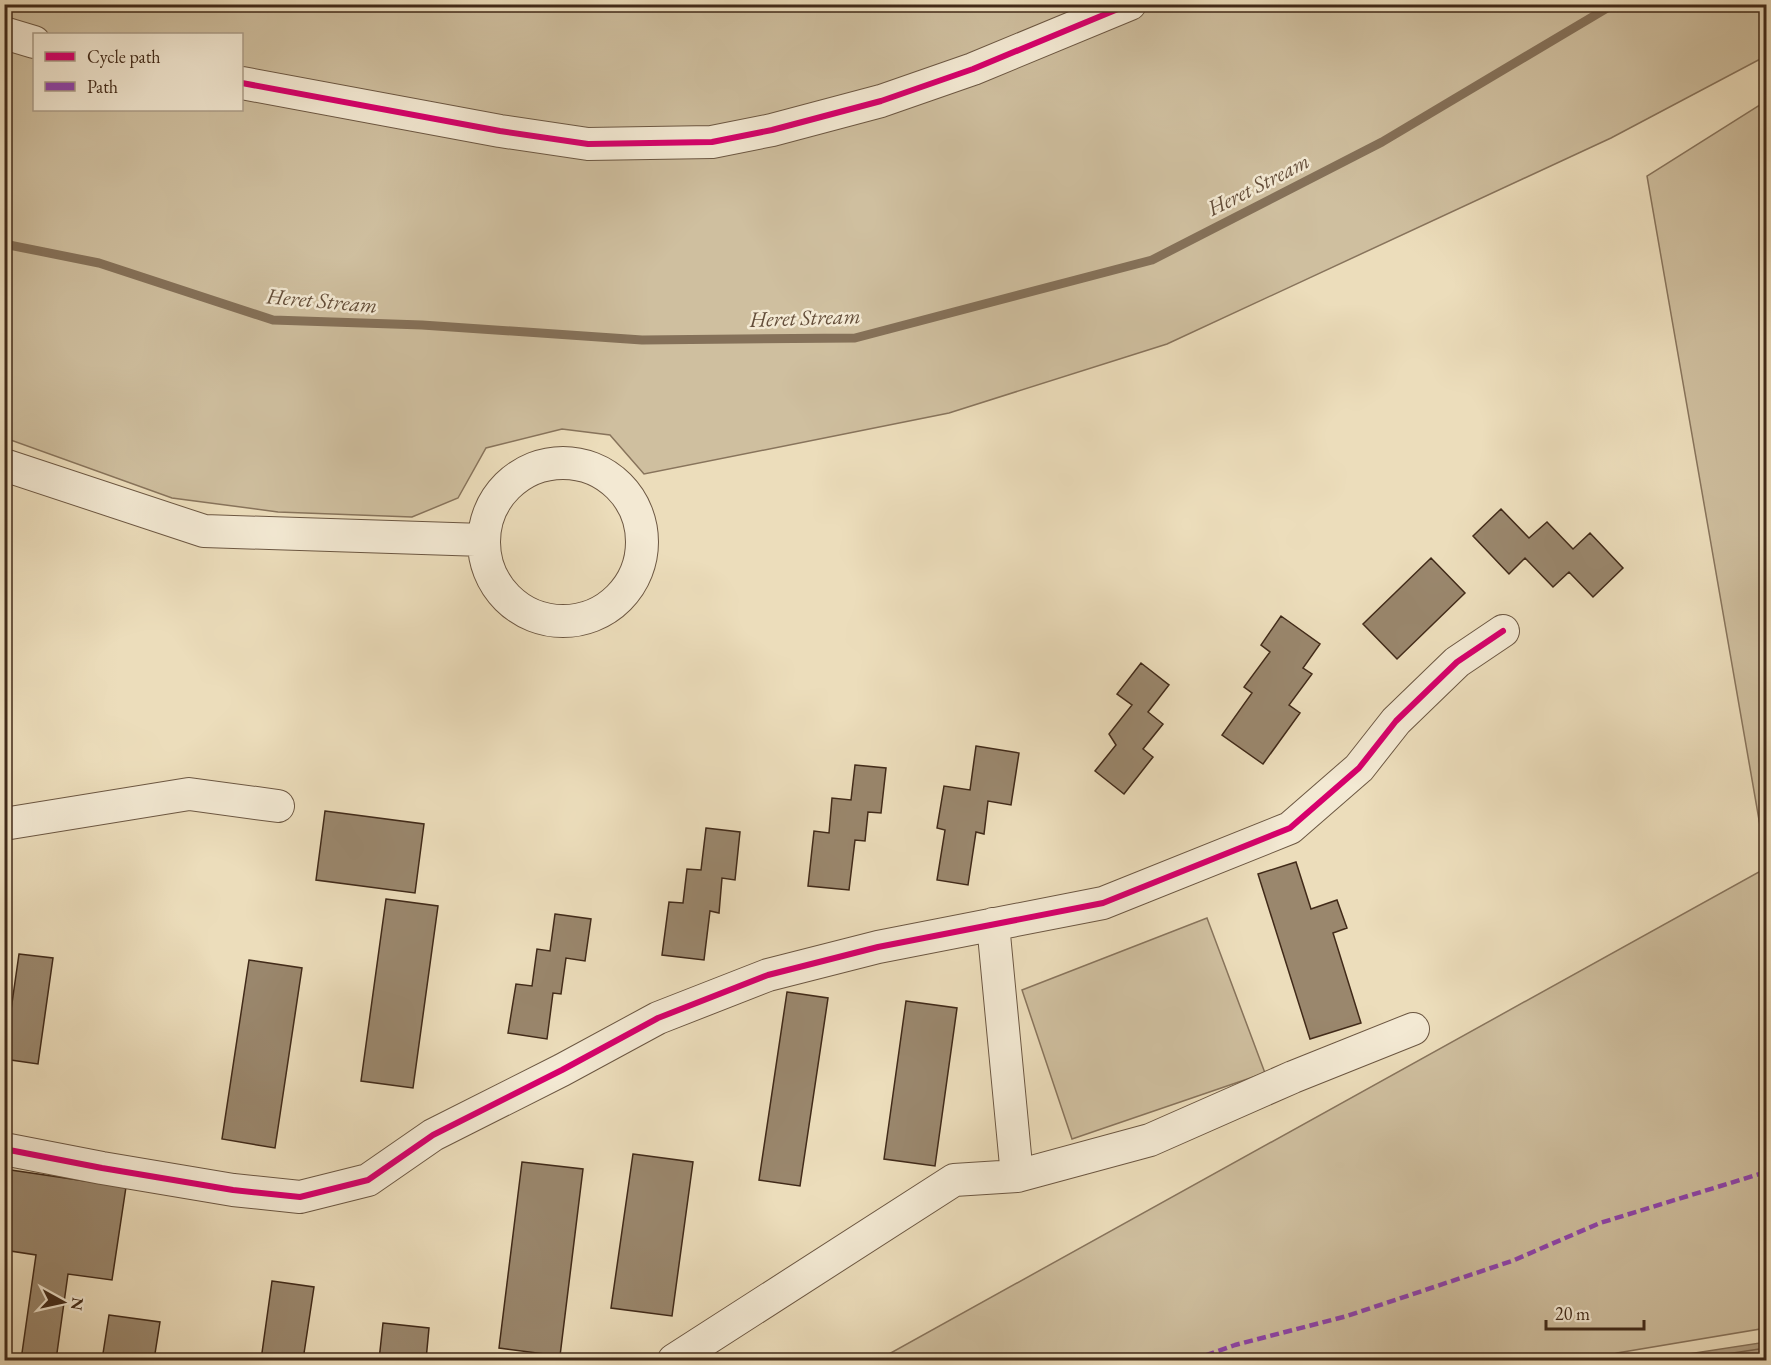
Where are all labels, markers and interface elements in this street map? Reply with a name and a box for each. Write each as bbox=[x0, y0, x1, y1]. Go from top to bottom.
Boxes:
legend bbox=[33, 33, 243, 111]
text: Cycle path bbox=[87, 45, 161, 68]
text: Path bbox=[87, 75, 118, 98]
water label: Heret Stream bbox=[1201, 146, 1314, 223]
water label: Heret Stream bbox=[264, 281, 378, 320]
water label: Heret Stream bbox=[748, 301, 861, 334]
north arrow bbox=[33, 1272, 93, 1332]
scale bar bbox=[1546, 1293, 1644, 1331]
text: N bbox=[66, 1296, 89, 1312]
text: 20 m bbox=[1555, 1302, 1590, 1325]

